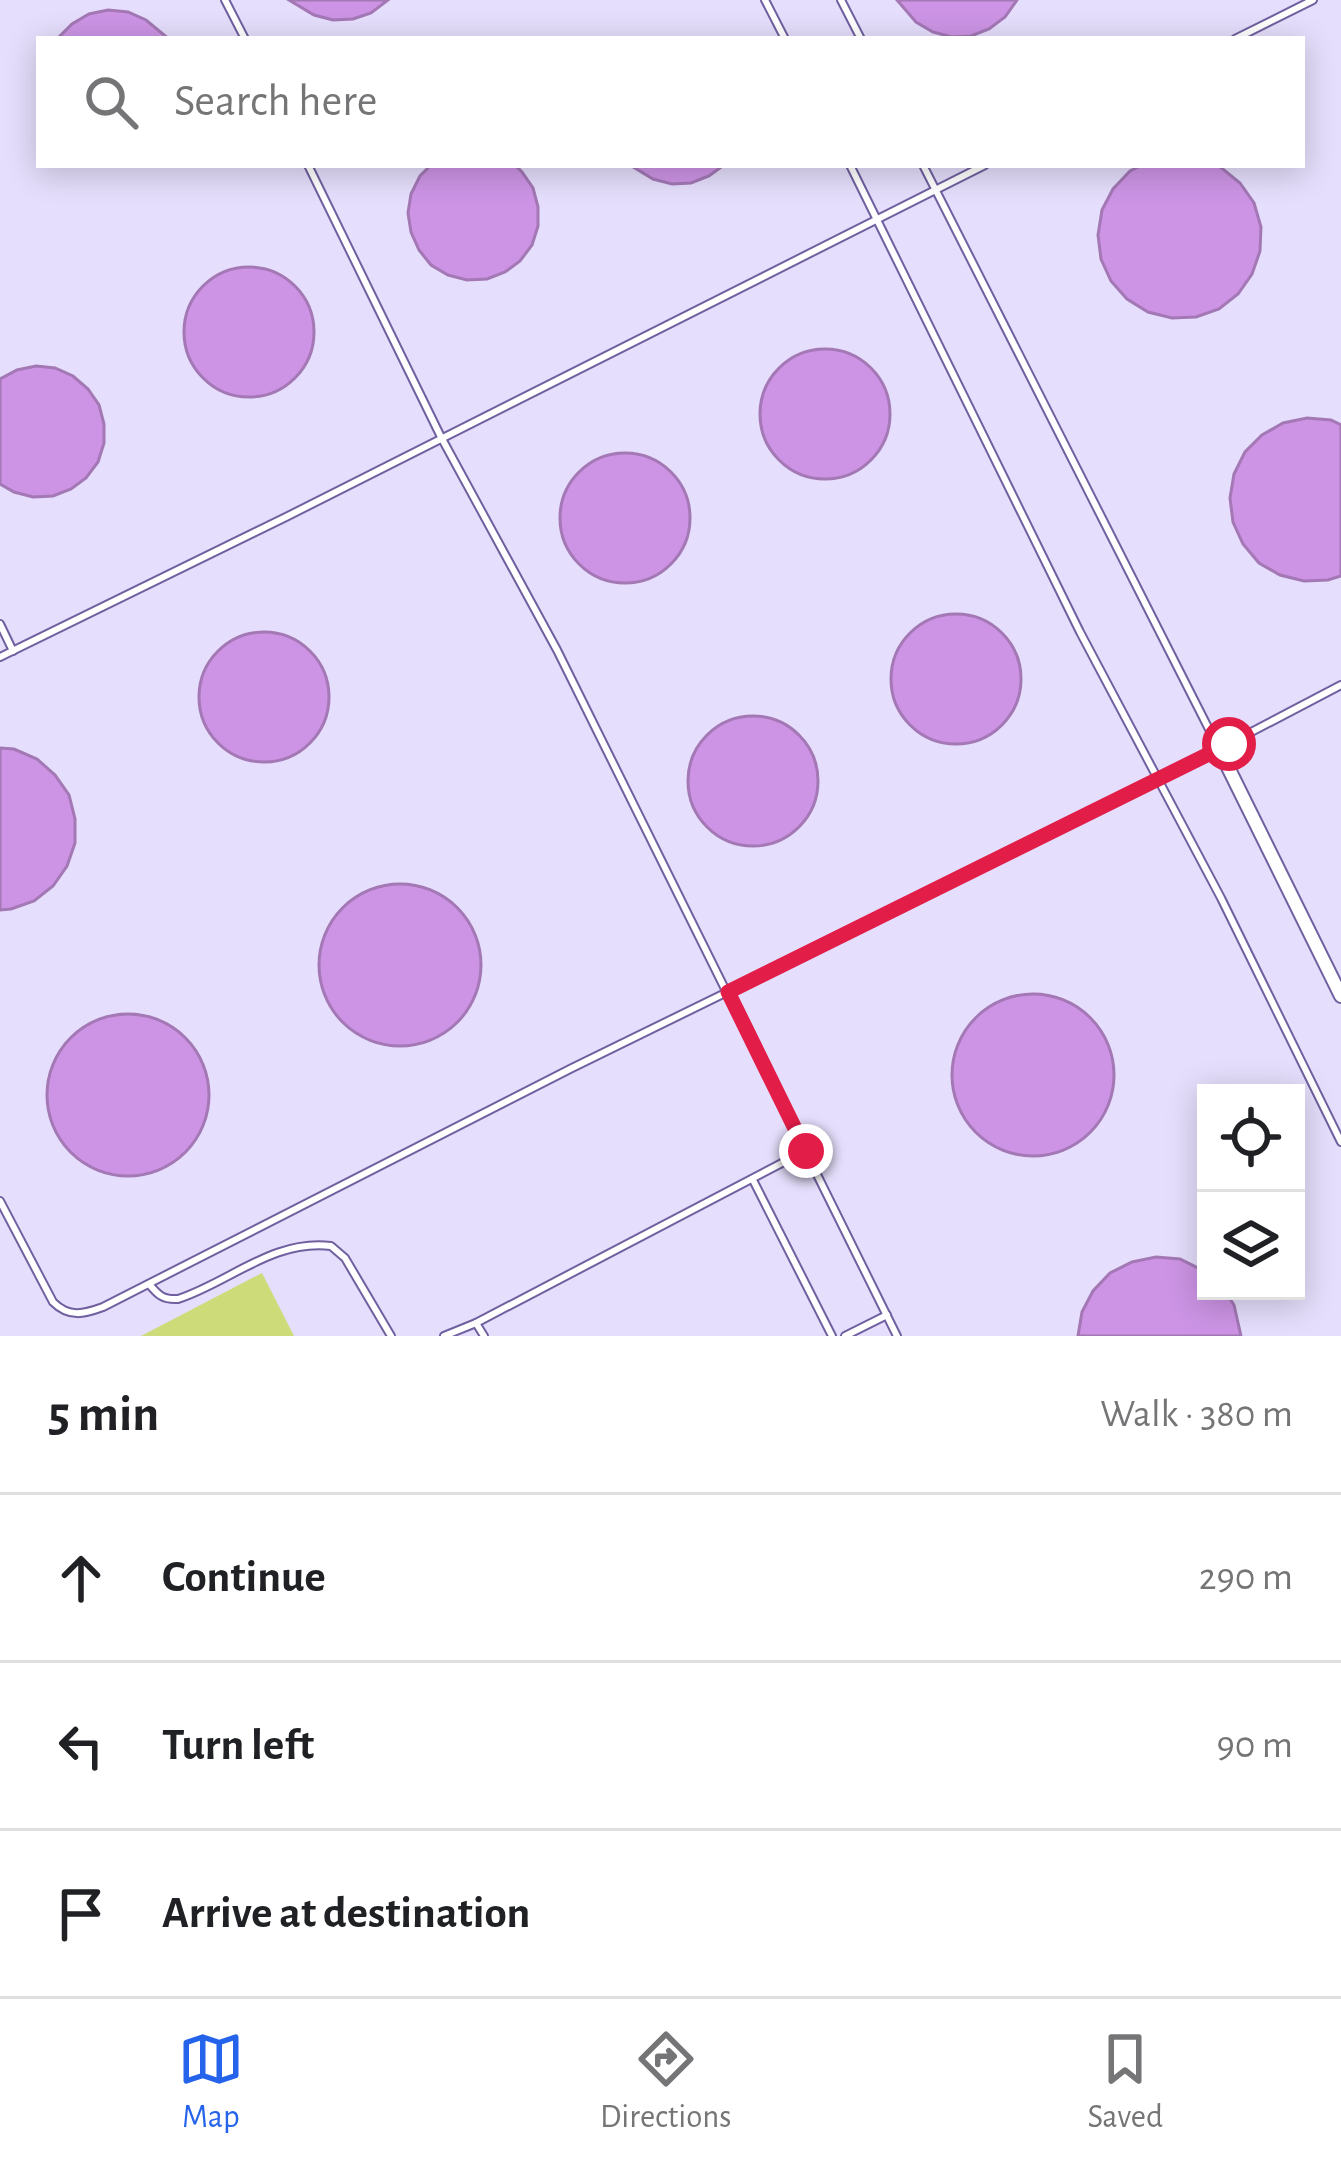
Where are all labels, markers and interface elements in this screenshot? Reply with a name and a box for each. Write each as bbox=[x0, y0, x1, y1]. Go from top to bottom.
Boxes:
search box bbox=[36, 36, 1305, 168]
icon: search bbox=[78, 69, 144, 135]
text: Search here bbox=[174, 79, 377, 124]
route start bbox=[1202, 717, 1256, 771]
map controls bbox=[1197, 1084, 1305, 1300]
button: locate bbox=[1197, 1084, 1305, 1192]
route end bbox=[779, 1124, 833, 1178]
button: layers bbox=[1197, 1192, 1305, 1300]
text: 5 min bbox=[48, 1389, 159, 1440]
text: Walk · 380 m bbox=[1100, 1395, 1293, 1434]
icon: ahead bbox=[48, 1545, 114, 1611]
text: Continue bbox=[162, 1555, 326, 1600]
text: 290 m bbox=[1199, 1558, 1293, 1597]
icon: left bbox=[48, 1713, 114, 1779]
text: Turn left bbox=[162, 1723, 314, 1768]
text: 90 m bbox=[1216, 1726, 1293, 1765]
icon: arrive bbox=[48, 1881, 114, 1947]
text: Arrive at destination bbox=[162, 1891, 530, 1936]
tab: Map bbox=[178, 2026, 244, 2138]
tab: Directions bbox=[600, 2026, 731, 2138]
tab: Saved bbox=[1087, 2026, 1163, 2138]

